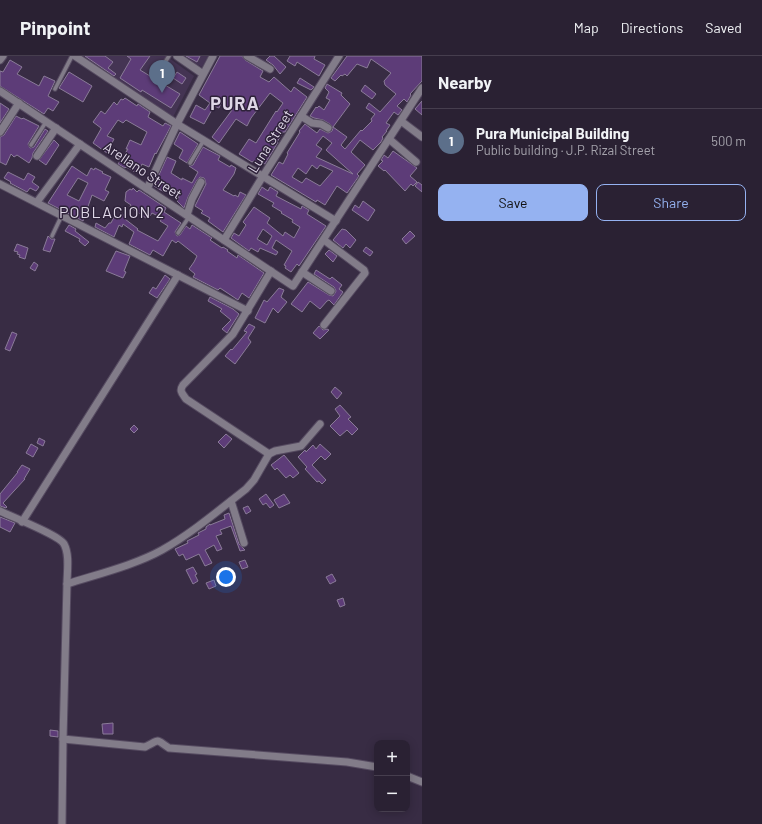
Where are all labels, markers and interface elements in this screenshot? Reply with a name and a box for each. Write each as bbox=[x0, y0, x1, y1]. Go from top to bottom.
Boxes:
text: Pinpoint bbox=[20, 16, 90, 39]
text: Map bbox=[574, 19, 599, 36]
text: Directions bbox=[621, 19, 683, 36]
text: Saved bbox=[705, 19, 742, 36]
pin: 1 bbox=[149, 60, 175, 93]
text: Nearby bbox=[438, 72, 492, 92]
district label: PURA bbox=[210, 92, 260, 114]
street label: Luna Street bbox=[244, 106, 296, 176]
text: Pura Municipal Building bbox=[476, 124, 629, 142]
text: 1 bbox=[449, 133, 453, 149]
text: 500 m bbox=[711, 133, 746, 149]
street label: Arellano Street bbox=[101, 138, 185, 202]
text: Public building · J.P. Rizal Street bbox=[476, 142, 655, 158]
button: Save bbox=[438, 184, 588, 221]
button: Share bbox=[596, 184, 746, 221]
district label: POBLACION 2 bbox=[59, 202, 165, 221]
your location bbox=[216, 567, 236, 587]
map controls bbox=[374, 740, 410, 812]
button: + bbox=[374, 740, 410, 776]
button: − bbox=[374, 776, 410, 812]

